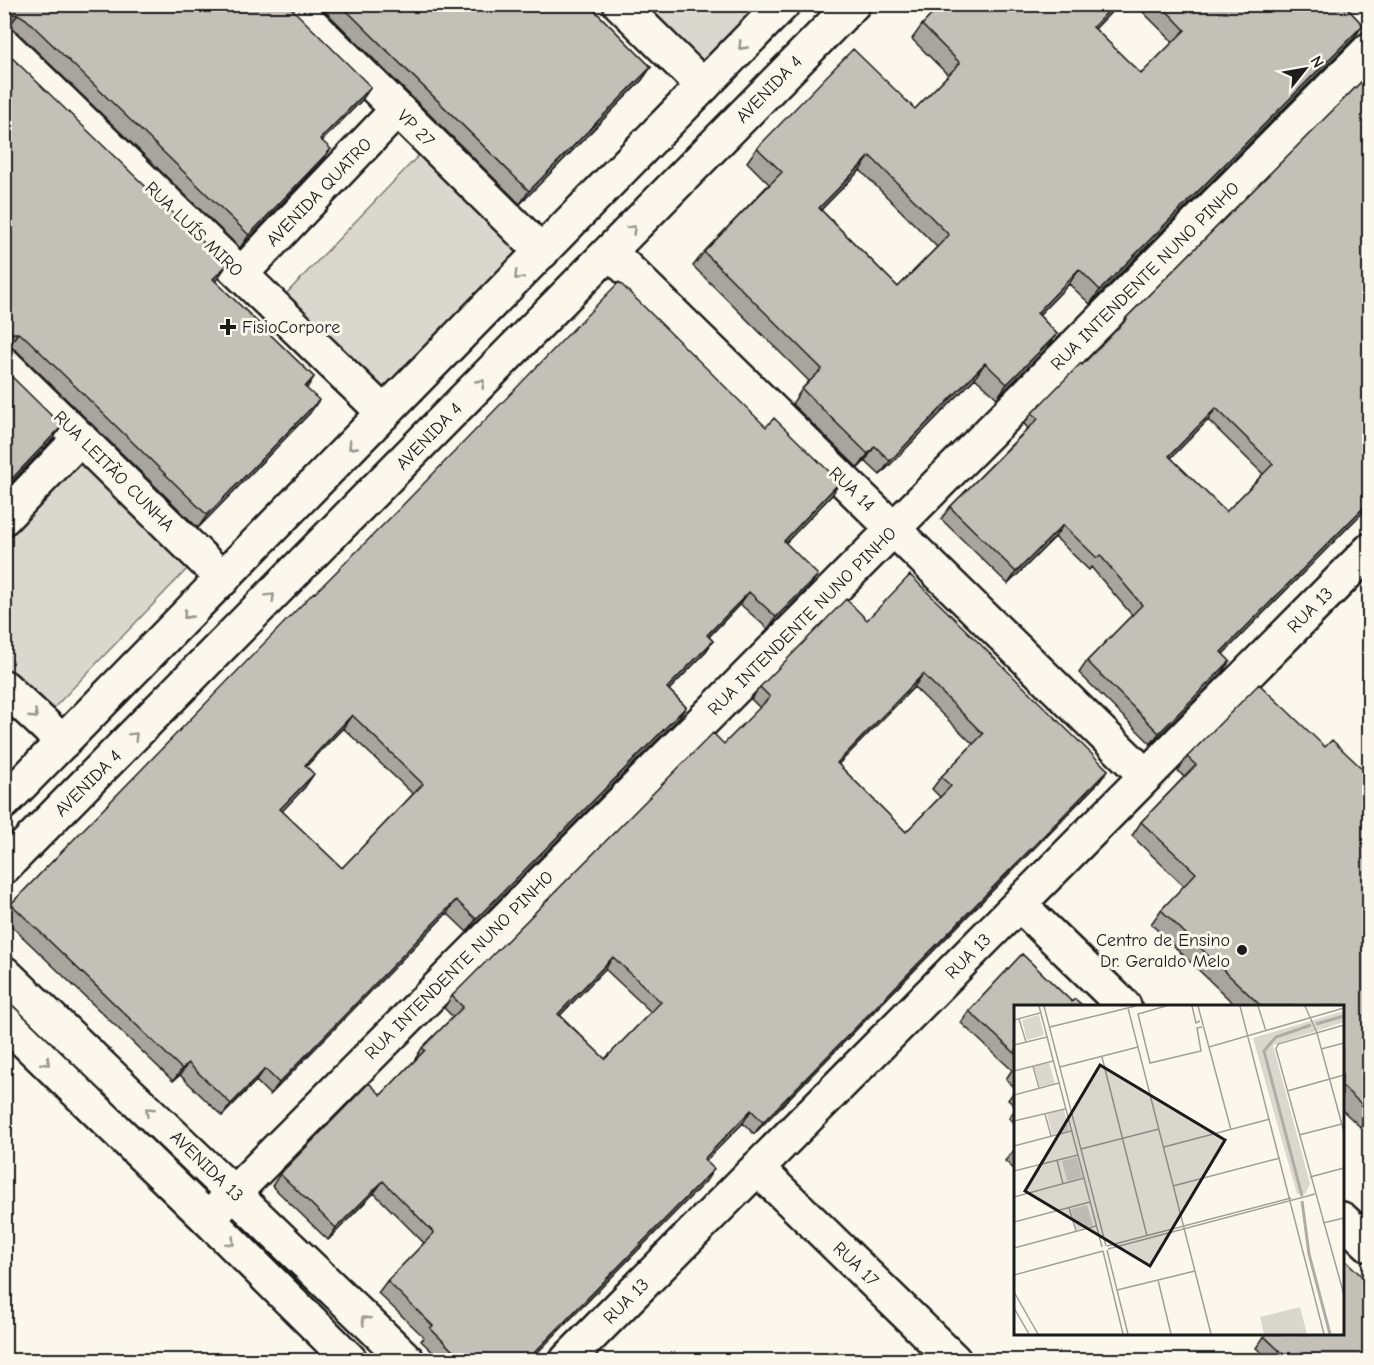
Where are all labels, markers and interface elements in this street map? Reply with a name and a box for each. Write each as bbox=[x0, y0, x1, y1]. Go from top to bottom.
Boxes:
north arrow bbox=[1275, 39, 1335, 99]
one-way arrow bbox=[738, 40, 749, 50]
street label: AVENIDA 4 bbox=[732, 51, 807, 127]
text: N bbox=[1307, 53, 1327, 71]
street label: VP 27 bbox=[393, 105, 439, 152]
street label: AVENIDA QUATRO bbox=[262, 134, 376, 251]
street label: RUA LUÍS MIRO bbox=[140, 177, 248, 281]
street label: RUA INTENDENTE NUNO PINHO bbox=[1047, 178, 1244, 375]
one-way arrow bbox=[625, 225, 636, 236]
one-way arrow bbox=[514, 269, 525, 280]
place label: FisioCorpore bbox=[242, 317, 340, 338]
marker: FisioCorpore bbox=[219, 318, 237, 336]
one-way arrow bbox=[473, 379, 484, 390]
street label: AVENIDA 4 bbox=[392, 398, 467, 474]
street label: RUA LEITÃO CUNHA bbox=[49, 407, 178, 536]
one-way arrow bbox=[349, 438, 360, 449]
street label: RUA 14 bbox=[825, 463, 879, 516]
street label: RUA INTENDENTE NUNO PINHO bbox=[704, 523, 901, 720]
street label: RUA 13 bbox=[1283, 583, 1337, 637]
one-way arrow bbox=[263, 593, 274, 604]
one-way arrow bbox=[183, 609, 194, 619]
one-way arrow bbox=[27, 708, 37, 719]
one-way arrow bbox=[126, 732, 137, 743]
street label: AVENIDA 4 bbox=[51, 746, 126, 821]
street label: RUA INTENDENTE NUNO PINHO bbox=[361, 867, 558, 1064]
street label: RUA 13 bbox=[941, 929, 995, 983]
place label: Centro de Ensino Dr. Geraldo Melo bbox=[1096, 930, 1230, 972]
marker: Centro de Ensino Dr. Geraldo Melo bbox=[1235, 943, 1249, 957]
inset map bbox=[1014, 1005, 1344, 1335]
one-way arrow bbox=[40, 1055, 50, 1066]
one-way arrow bbox=[146, 1108, 157, 1119]
street label: AVENIDA 13 bbox=[166, 1126, 247, 1206]
one-way arrow bbox=[224, 1236, 235, 1246]
street label: RUA 17 bbox=[829, 1238, 883, 1291]
street label: RUA 13 bbox=[599, 1274, 653, 1328]
one-way arrow bbox=[362, 1316, 373, 1327]

